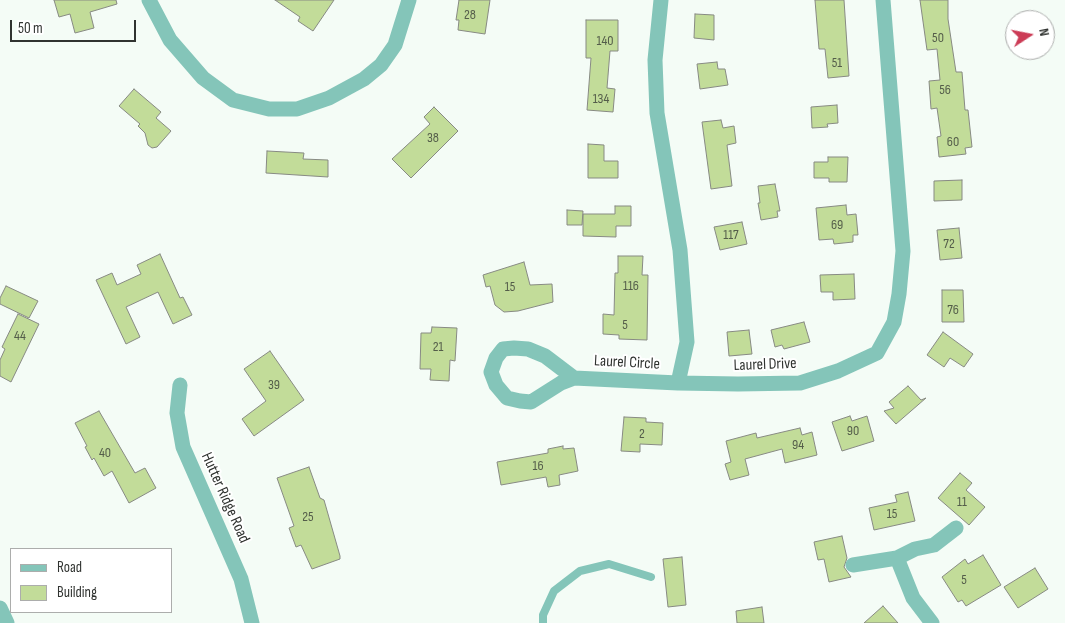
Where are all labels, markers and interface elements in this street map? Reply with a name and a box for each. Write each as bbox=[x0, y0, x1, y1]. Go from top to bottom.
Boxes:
house number: 28 bbox=[464, 7, 476, 23]
scale bar bbox=[12, 10, 139, 42]
north arrow bbox=[1005, 10, 1055, 60]
text: 50 m bbox=[18, 19, 43, 38]
text: N bbox=[1035, 27, 1053, 38]
house number: 50 bbox=[932, 30, 944, 46]
house number: 140 bbox=[597, 33, 613, 49]
house number: 51 bbox=[832, 55, 842, 71]
house number: 56 bbox=[939, 82, 951, 98]
house number: 134 bbox=[593, 91, 609, 107]
house number: 38 bbox=[427, 130, 439, 146]
house number: 60 bbox=[947, 134, 959, 150]
house number: 69 bbox=[831, 217, 843, 233]
house number: 117 bbox=[723, 227, 739, 243]
house number: 72 bbox=[943, 236, 955, 252]
house number: 116 bbox=[623, 278, 639, 294]
house number: 15 bbox=[505, 279, 515, 295]
house number: 76 bbox=[947, 302, 959, 318]
house number: 5 bbox=[622, 317, 628, 333]
house number: 44 bbox=[14, 328, 26, 344]
house number: 21 bbox=[433, 339, 443, 355]
street label: Laurel Circle bbox=[594, 352, 660, 374]
street label: Laurel Drive bbox=[733, 354, 797, 376]
house number: 39 bbox=[268, 377, 280, 393]
house number: 90 bbox=[847, 423, 859, 439]
house number: 2 bbox=[639, 426, 645, 442]
house number: 94 bbox=[792, 437, 804, 453]
house number: 40 bbox=[99, 445, 111, 461]
street label: Hutter Ridge Road bbox=[197, 450, 253, 546]
house number: 16 bbox=[532, 458, 544, 474]
house number: 11 bbox=[957, 494, 967, 510]
house number: 15 bbox=[887, 506, 897, 522]
house number: 25 bbox=[302, 509, 314, 525]
legend bbox=[10, 548, 172, 613]
text: Road bbox=[57, 558, 82, 577]
house number: 5 bbox=[961, 572, 967, 588]
text: Building bbox=[57, 583, 97, 602]

